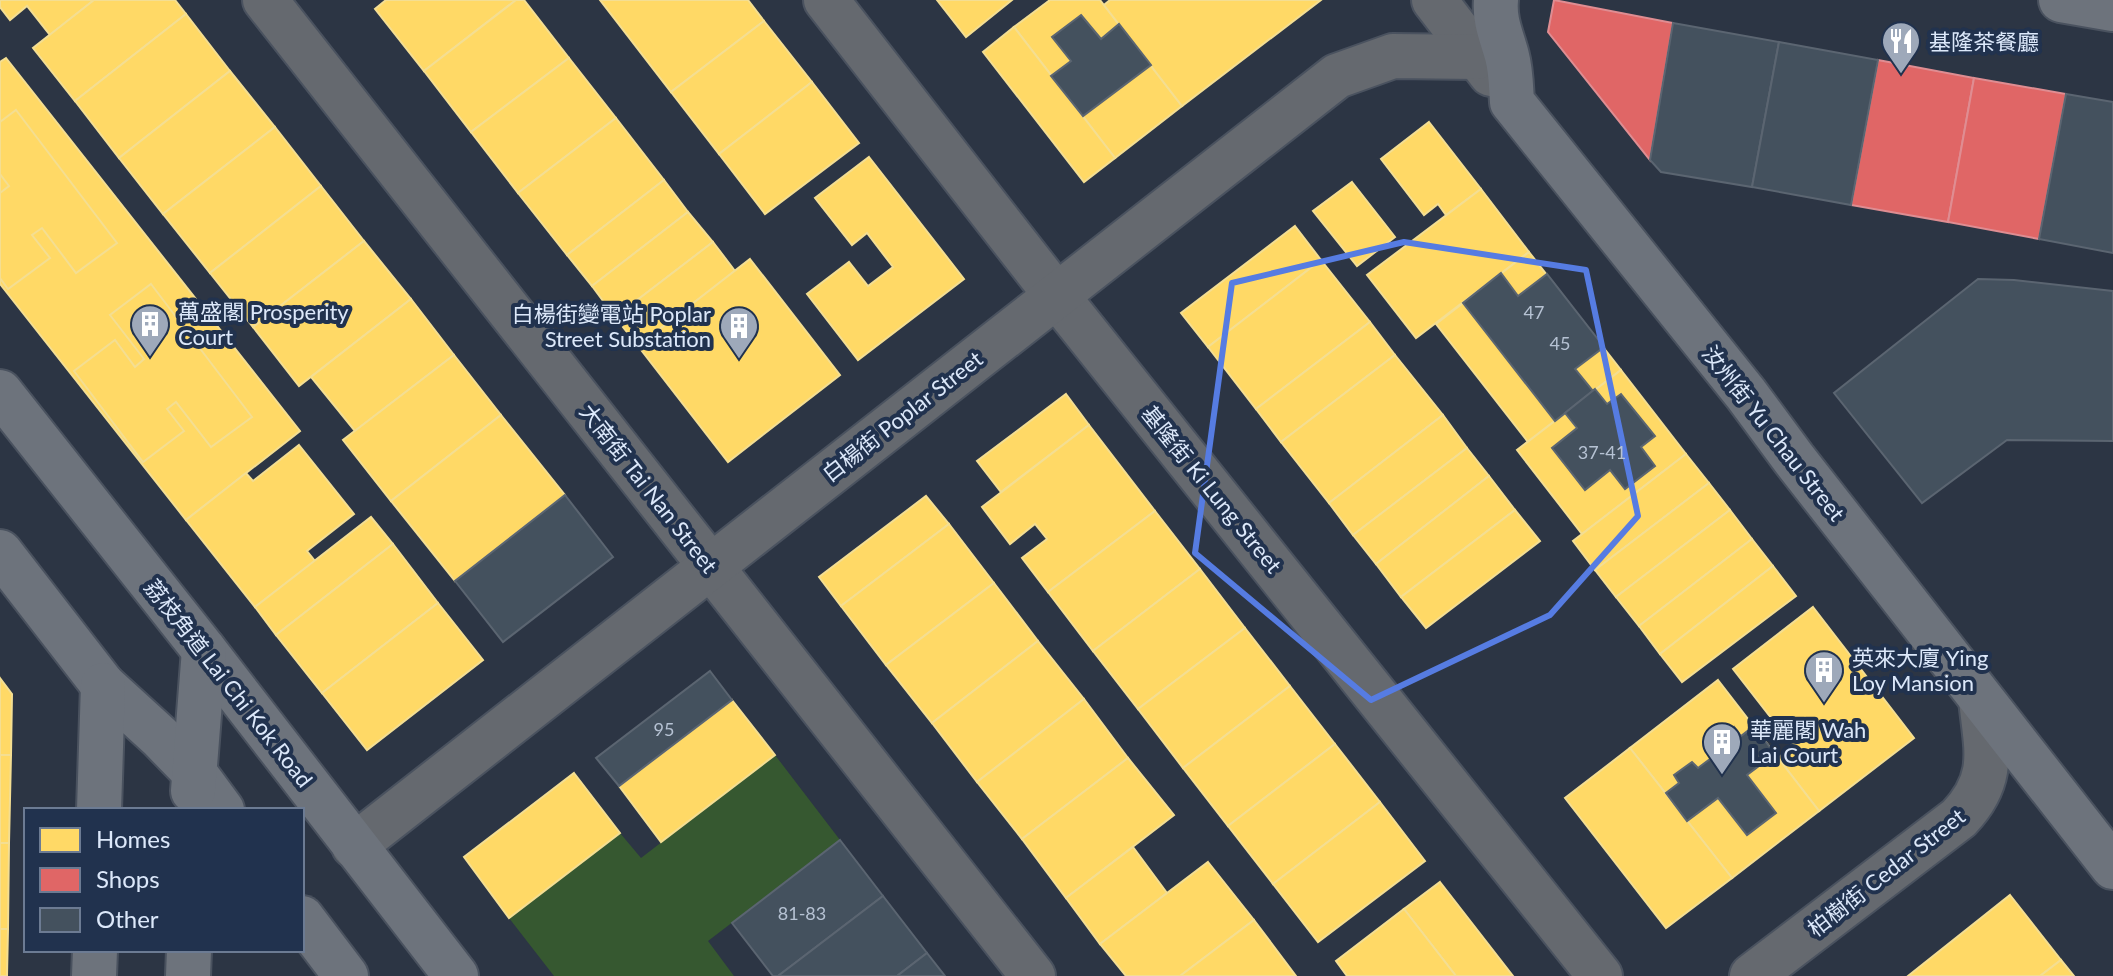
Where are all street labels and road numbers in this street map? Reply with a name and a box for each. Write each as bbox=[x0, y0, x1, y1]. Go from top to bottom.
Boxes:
street label: 汝州街 Yu Chau Street bbox=[1697, 340, 1851, 526]
street label: 白楊街 Poplar Street bbox=[816, 345, 988, 487]
street label: 大南街 Tai Nan Street bbox=[575, 398, 723, 578]
street label: 基隆街 Ki Lung Street bbox=[1136, 400, 1288, 578]
street label: 荔枝角道 Lai Chi Kok Road bbox=[139, 574, 319, 792]
street label: 柏樹街 Cedar Street bbox=[1802, 802, 1970, 942]

